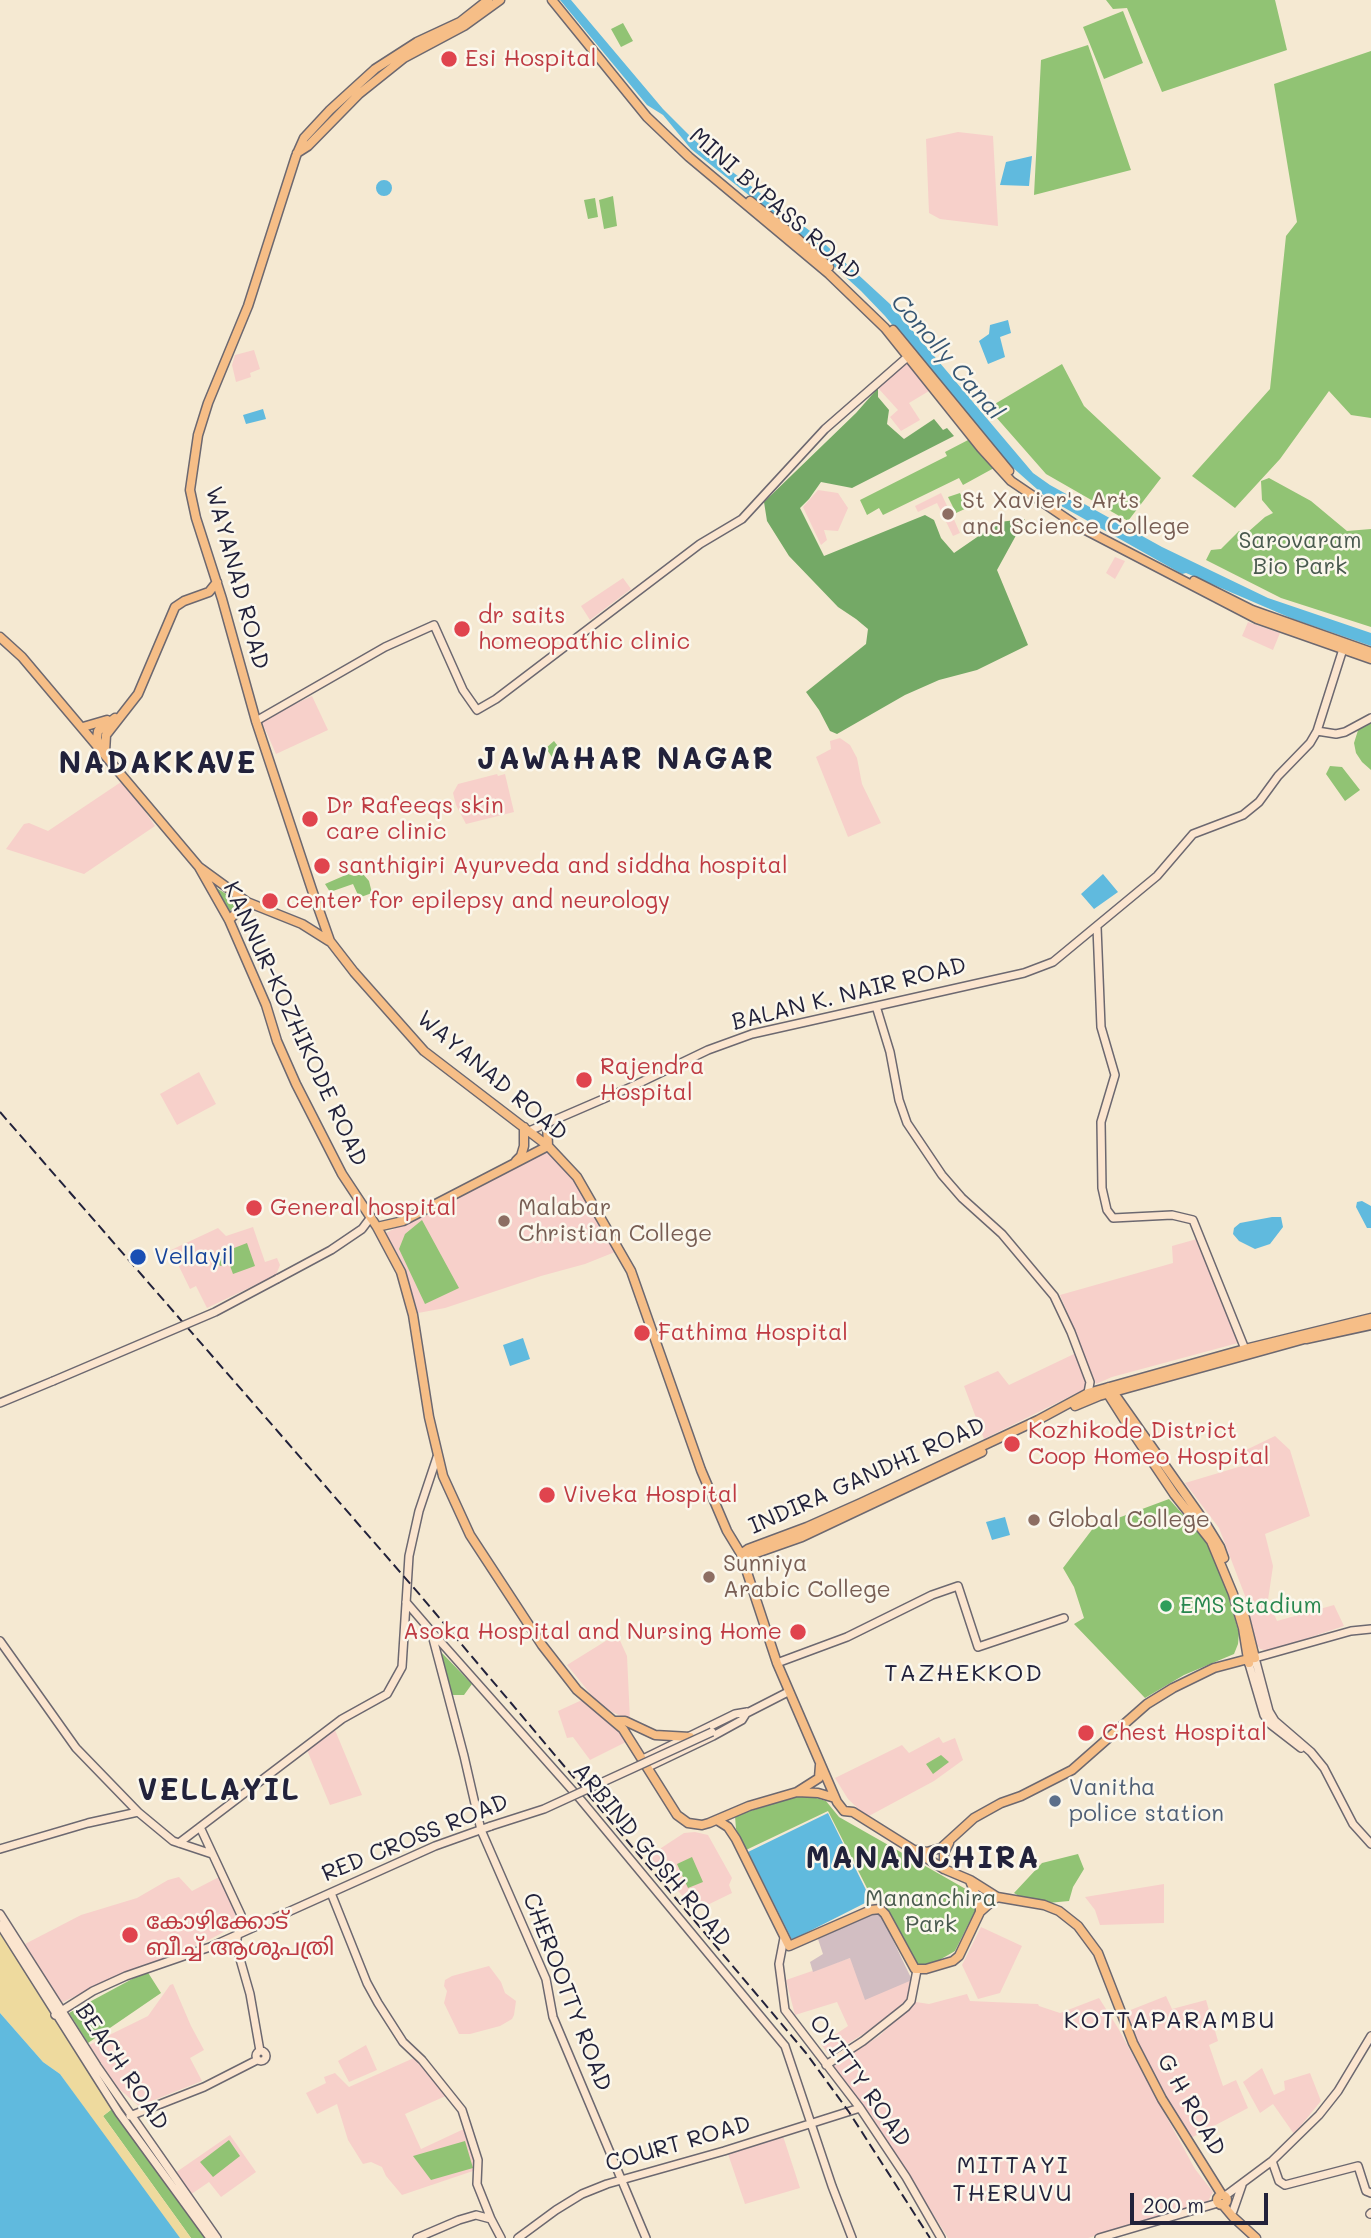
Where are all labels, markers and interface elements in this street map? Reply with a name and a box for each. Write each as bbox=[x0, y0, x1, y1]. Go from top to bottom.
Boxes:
place label: Esi Hospital bbox=[465, 45, 596, 73]
marker: Esi Hospital bbox=[439, 49, 459, 69]
street label: MINI BYPASS ROAD bbox=[684, 122, 866, 286]
water label: Conolly Canal bbox=[884, 288, 1010, 426]
street label: WAYANAD ROAD bbox=[199, 484, 275, 672]
place label: St Xavier's Arts and Science College bbox=[962, 487, 1190, 541]
marker: St Xavier's Arts and Science College bbox=[940, 506, 956, 522]
park label: Sarovaram Bio Park bbox=[1238, 527, 1362, 581]
place label: dr saits homeopathic clinic bbox=[478, 602, 690, 656]
marker: dr saits homeopathic clinic bbox=[452, 619, 472, 639]
district label: JAWAHAR NAGAR bbox=[479, 742, 773, 778]
district label: NADAKKAVE bbox=[60, 746, 256, 782]
place label: Dr Rafeeqs skin care clinic bbox=[326, 792, 504, 846]
marker: Dr Rafeeqs skin care clinic bbox=[300, 809, 320, 829]
place label: santhigiri Ayurveda and siddha hospital bbox=[338, 852, 788, 880]
marker: santhigiri Ayurveda and siddha hospital bbox=[312, 856, 332, 876]
street label: KANNUR-KOZHIKODE ROAD bbox=[217, 877, 373, 1171]
place label: center for epilepsy and neurology bbox=[286, 887, 670, 915]
marker: center for epilepsy and neurology bbox=[260, 891, 280, 911]
street label: BALAN K. NAIR ROAD bbox=[729, 952, 969, 1036]
street label: WAYANAD ROAD bbox=[411, 1005, 573, 1147]
place label: Rajendra Hospital bbox=[600, 1053, 704, 1107]
marker: Rajendra Hospital bbox=[574, 1070, 594, 1090]
place label: General hospital bbox=[270, 1194, 457, 1222]
place label: Malabar Christian College bbox=[518, 1194, 712, 1248]
marker: General hospital bbox=[244, 1198, 264, 1218]
marker: Malabar Christian College bbox=[496, 1213, 512, 1229]
place label: Vellayil bbox=[154, 1243, 234, 1271]
marker: Vellayil bbox=[128, 1247, 148, 1267]
place label: Fathima Hospital bbox=[658, 1319, 848, 1347]
marker: Fathima Hospital bbox=[632, 1323, 652, 1343]
street label: INDIRA GANDHI ROAD bbox=[745, 1411, 989, 1541]
place label: Kozhikode District Coop Homeo Hospital bbox=[1028, 1417, 1270, 1471]
marker: Kozhikode District Coop Homeo Hospital bbox=[1002, 1434, 1022, 1454]
place label: Viveka Hospital bbox=[563, 1481, 738, 1509]
marker: Viveka Hospital bbox=[537, 1485, 557, 1505]
place label: Global College bbox=[1048, 1506, 1210, 1534]
marker: Global College bbox=[1026, 1512, 1042, 1528]
place label: Sunniya Arabic College bbox=[723, 1550, 891, 1604]
marker: Sunniya Arabic College bbox=[701, 1569, 717, 1585]
place label: EMS Stadium bbox=[1180, 1592, 1322, 1620]
marker: EMS Stadium bbox=[1158, 1598, 1174, 1614]
place label: Asoka Hospital and Nursing Home bbox=[403, 1618, 782, 1646]
marker: Asoka Hospital and Nursing Home bbox=[788, 1622, 808, 1642]
district label: TAZHEKKOD bbox=[885, 1660, 1043, 1688]
place label: Chest Hospital bbox=[1102, 1719, 1267, 1747]
marker: Chest Hospital bbox=[1076, 1723, 1096, 1743]
street label: ARBIND GOSH ROAD bbox=[567, 1757, 737, 1953]
district label: VELLAYIL bbox=[138, 1773, 300, 1809]
place label: Vanitha police station bbox=[1069, 1774, 1224, 1828]
street label: RED CROSS ROAD bbox=[318, 1788, 512, 1888]
marker: Vanitha police station bbox=[1047, 1793, 1063, 1809]
district label: MANANCHIRA bbox=[807, 1841, 1039, 1877]
park label: Mananchira Park bbox=[865, 1885, 997, 1939]
street label: CHEROOTTY ROAD bbox=[517, 1889, 617, 2095]
place label: കോഴിക്കോട് ബീച്ച് ആശുപത്രി bbox=[146, 1908, 334, 1962]
marker: കോഴിക്കോട് ബീച്ച് ആശുപത്രി bbox=[120, 1925, 140, 1945]
street label: BEACH ROAD bbox=[69, 1998, 175, 2136]
district label: KOTTAPARAMBU bbox=[1065, 2007, 1275, 2035]
street label: OYITTY ROAD bbox=[803, 2010, 917, 2152]
street label: G H ROAD bbox=[1151, 2049, 1231, 2161]
street label: COURT ROAD bbox=[602, 2110, 754, 2178]
district label: MITTAYI THERUVU bbox=[953, 2152, 1073, 2208]
scale bar bbox=[1133, 2178, 1271, 2222]
text: 200 m bbox=[1143, 2191, 1204, 2218]

